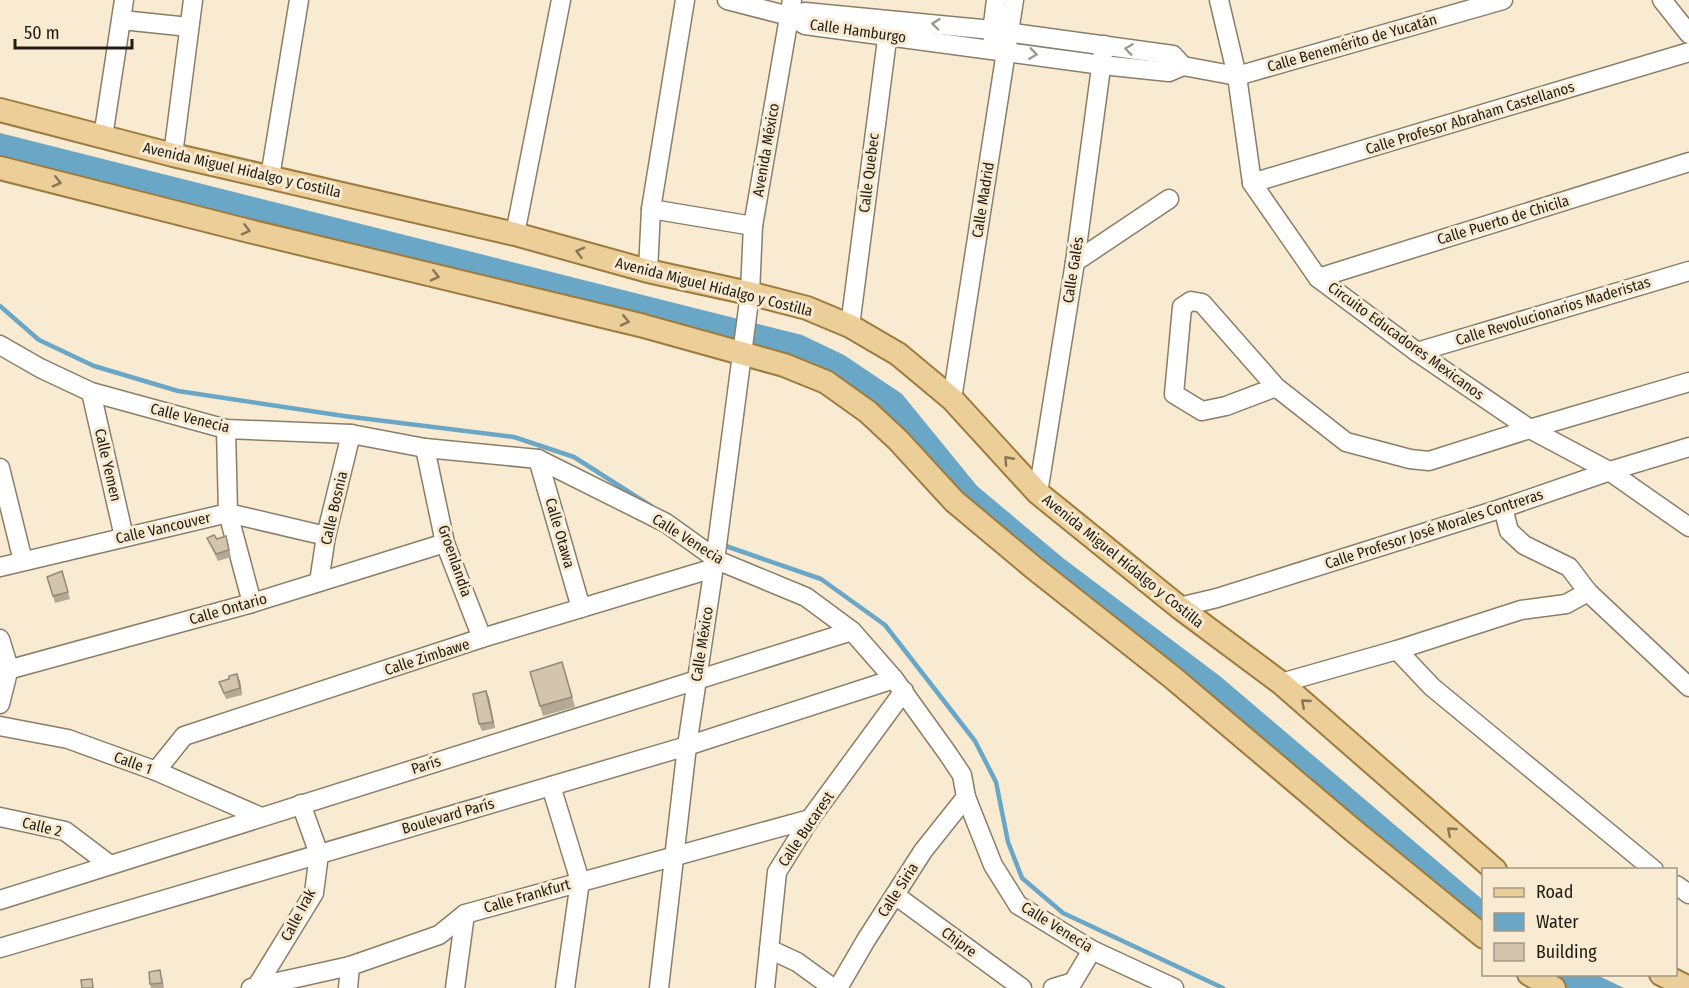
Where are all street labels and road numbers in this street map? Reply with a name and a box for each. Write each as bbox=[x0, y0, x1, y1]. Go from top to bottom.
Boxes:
street label: Calle Benemérito de Yucatán bbox=[1265, 10, 1439, 76]
street label: Calle Hamburgo bbox=[809, 15, 907, 47]
street label: Calle Profesor Abraham Castellanos bbox=[1363, 78, 1577, 158]
street label: Avenida México bbox=[749, 102, 783, 198]
street label: Calle Quebec bbox=[855, 132, 883, 214]
street label: Avenida Miguel Hidalgo y Costilla bbox=[141, 138, 343, 202]
street label: Calle Madrid bbox=[968, 161, 998, 239]
street label: Calle Puerto de Chicila bbox=[1435, 191, 1571, 249]
street label: Calle Galés bbox=[1059, 236, 1087, 304]
street label: Avenida Miguel Hidalgo y Costilla bbox=[614, 254, 814, 320]
street label: Calle Revolucionarios Maderistas bbox=[1454, 273, 1652, 349]
street label: Circuito Educadores Mexicanos bbox=[1324, 278, 1488, 404]
street label: Calle Venecia bbox=[149, 399, 231, 437]
street label: Calle Yemen bbox=[91, 427, 125, 503]
street label: Calle Bosnia bbox=[317, 469, 351, 547]
street label: Calle Profesor José Morales Contreras bbox=[1323, 485, 1545, 573]
street label: Avenida Miguel Hidalgo y Costilla bbox=[1039, 490, 1207, 632]
street label: Calle Otawa bbox=[541, 496, 579, 570]
street label: Calle Vancouver bbox=[114, 508, 213, 548]
street label: Calle Venecia bbox=[649, 510, 727, 568]
street label: Groenlandia bbox=[434, 523, 476, 599]
street label: Calle Ontario bbox=[187, 589, 269, 629]
street label: Calle México bbox=[687, 605, 717, 683]
street label: Calle Zimbawe bbox=[382, 635, 472, 679]
street label: Calle 1 bbox=[111, 748, 155, 778]
street label: París bbox=[409, 752, 443, 778]
street label: Calle Bucarest bbox=[774, 788, 838, 870]
street label: Boulevard París bbox=[400, 794, 496, 838]
street label: Calle 2 bbox=[20, 813, 64, 841]
street label: Calle Siria bbox=[874, 859, 922, 921]
street label: Calle Frankfurt bbox=[482, 875, 572, 917]
street label: Calle Irak bbox=[277, 886, 319, 944]
street label: Calle Venecia bbox=[1018, 898, 1096, 956]
street label: Chipre bbox=[938, 923, 980, 961]

